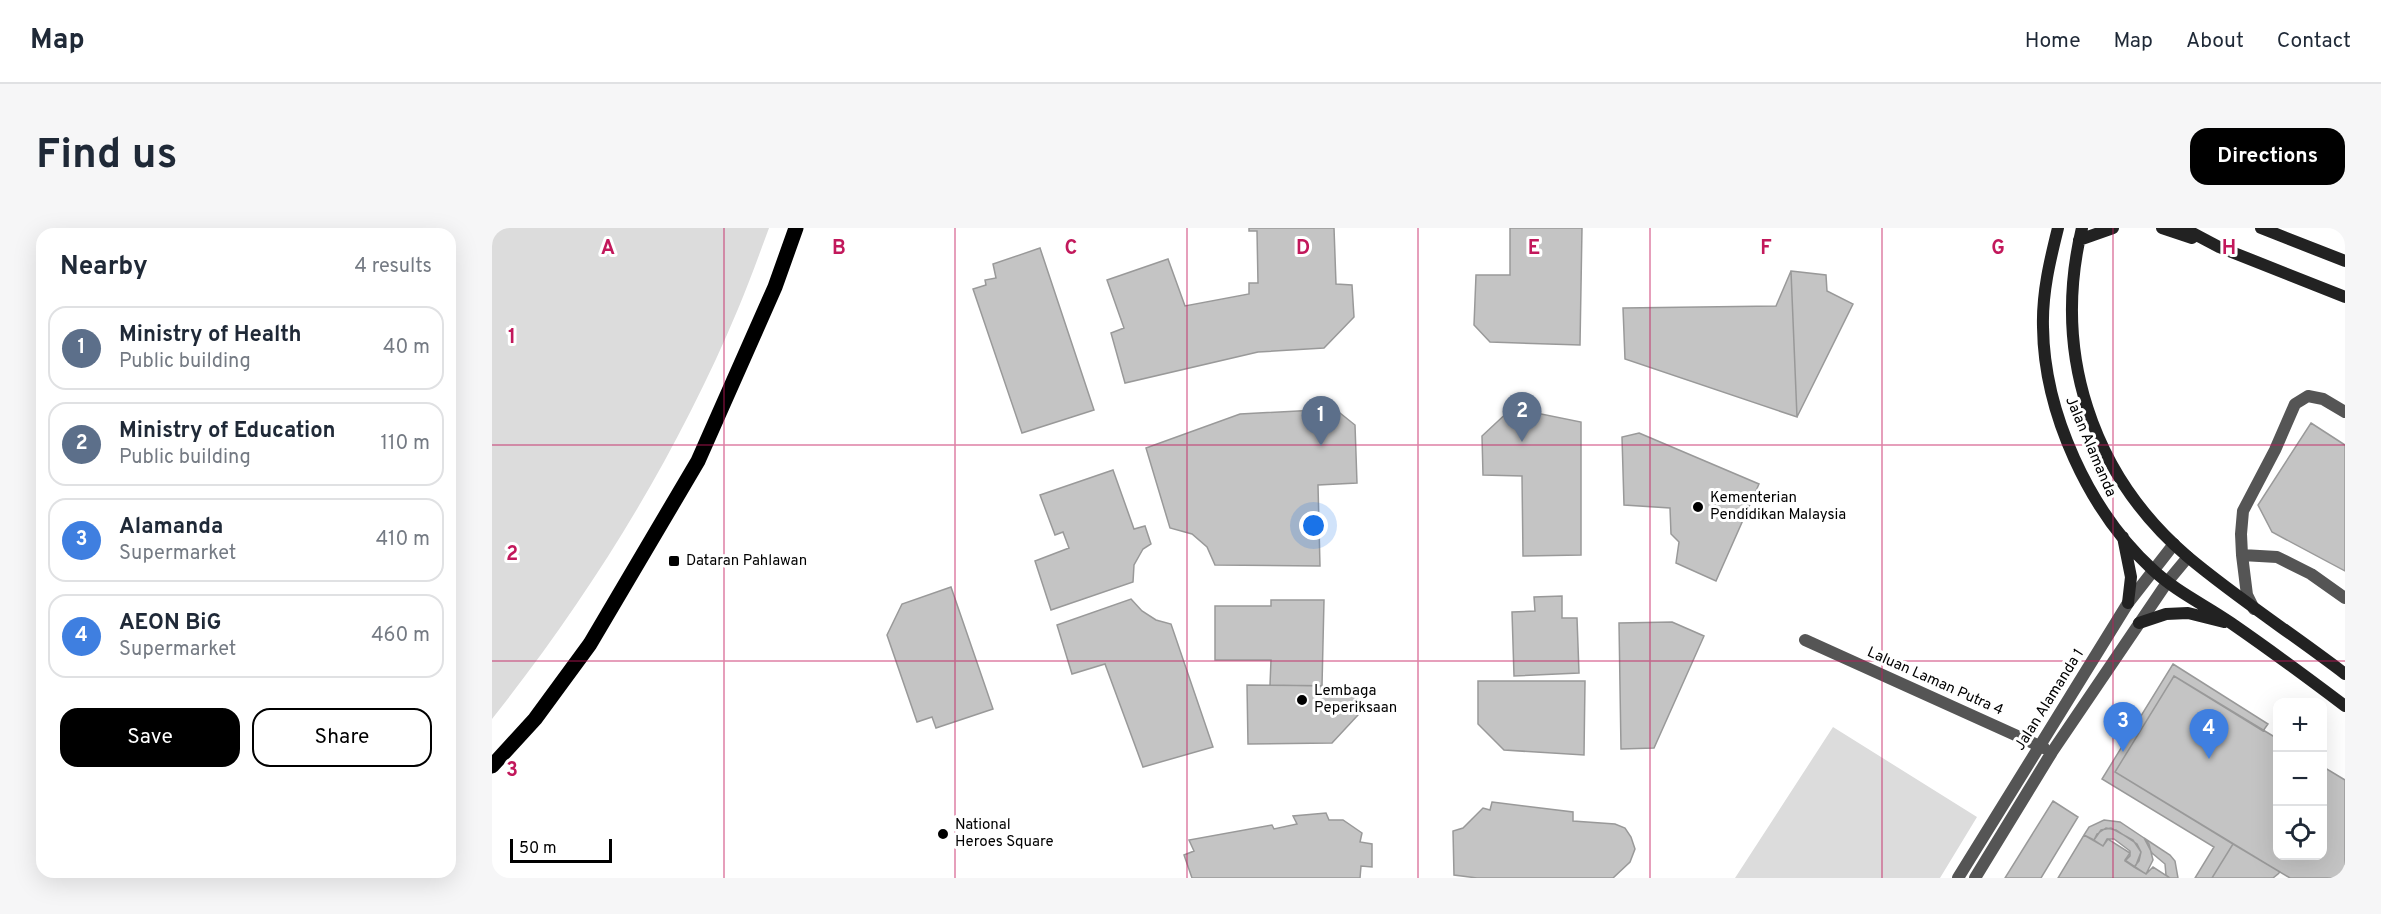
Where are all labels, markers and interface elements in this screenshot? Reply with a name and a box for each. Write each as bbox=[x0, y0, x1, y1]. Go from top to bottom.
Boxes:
text: Map bbox=[30, 23, 85, 59]
text: Home bbox=[2025, 28, 2081, 55]
text: Map bbox=[2114, 28, 2153, 55]
text: About bbox=[2186, 28, 2244, 55]
text: Contact bbox=[2277, 28, 2351, 55]
button: Directions bbox=[2190, 128, 2345, 185]
text: Find us bbox=[36, 130, 177, 183]
text: A bbox=[601, 236, 615, 262]
text: B bbox=[832, 236, 846, 262]
text: C bbox=[1065, 236, 1077, 262]
text: D bbox=[1296, 236, 1310, 262]
text: E bbox=[1528, 236, 1540, 262]
text: F bbox=[1760, 236, 1772, 262]
text: G bbox=[1991, 236, 2005, 262]
text: H bbox=[2222, 236, 2236, 262]
text: Nearby bbox=[60, 251, 148, 284]
text: 4 results bbox=[355, 254, 432, 280]
text: Ministry of Health bbox=[119, 322, 302, 349]
text: 1 bbox=[508, 325, 516, 351]
text: 1 bbox=[78, 335, 86, 361]
text: 40 m bbox=[383, 335, 430, 361]
text: Public building bbox=[119, 349, 251, 375]
pin: 2 bbox=[1502, 392, 1542, 442]
street label: Jalan Alamanda bbox=[2060, 394, 2120, 500]
pin: 1 bbox=[1302, 396, 1340, 446]
text: Ministry of Education bbox=[119, 418, 336, 445]
text: 2 bbox=[75, 431, 88, 457]
text: 110 m bbox=[381, 431, 430, 457]
text: Public building bbox=[119, 445, 251, 471]
place label: Kementerian Pendidikan Malaysia bbox=[1710, 489, 1846, 525]
marker: Kementerian Pendidikan Malaysia bbox=[1691, 500, 1705, 514]
your location bbox=[1299, 511, 1328, 540]
text: Alamanda bbox=[119, 514, 223, 541]
text: 3 bbox=[76, 527, 88, 553]
text: 410 m bbox=[376, 527, 430, 553]
text: Supermarket bbox=[119, 541, 236, 567]
text: 2 bbox=[506, 542, 518, 568]
place label: Dataran Pahlawan bbox=[686, 552, 807, 571]
marker: Dataran Pahlawan bbox=[667, 554, 681, 568]
text: AEON BiG bbox=[119, 610, 222, 637]
text: 4 bbox=[75, 623, 88, 649]
text: 460 m bbox=[371, 623, 430, 649]
text: Supermarket bbox=[119, 637, 236, 663]
street label: Laluan Laman Putra 4 bbox=[1864, 643, 2006, 721]
street label: Jalan Alamanda 1 bbox=[2011, 646, 2089, 754]
place label: Lembaga Peperiksaan bbox=[1314, 682, 1397, 718]
marker: Lembaga Peperiksaan bbox=[1295, 693, 1309, 707]
map controls bbox=[2273, 698, 2327, 860]
button: + bbox=[2273, 698, 2327, 752]
pin: 3 bbox=[2104, 702, 2142, 752]
button: Save bbox=[60, 708, 240, 767]
button: Share bbox=[252, 708, 432, 767]
pin: 4 bbox=[2190, 710, 2228, 759]
button: − bbox=[2273, 752, 2327, 806]
text: 3 bbox=[506, 758, 518, 784]
button: locate bbox=[2273, 806, 2327, 860]
place label: National Heroes Square bbox=[955, 816, 1054, 852]
marker: National Heroes Square bbox=[936, 827, 950, 841]
scale bar bbox=[510, 836, 612, 864]
text: 50 m bbox=[519, 839, 557, 859]

